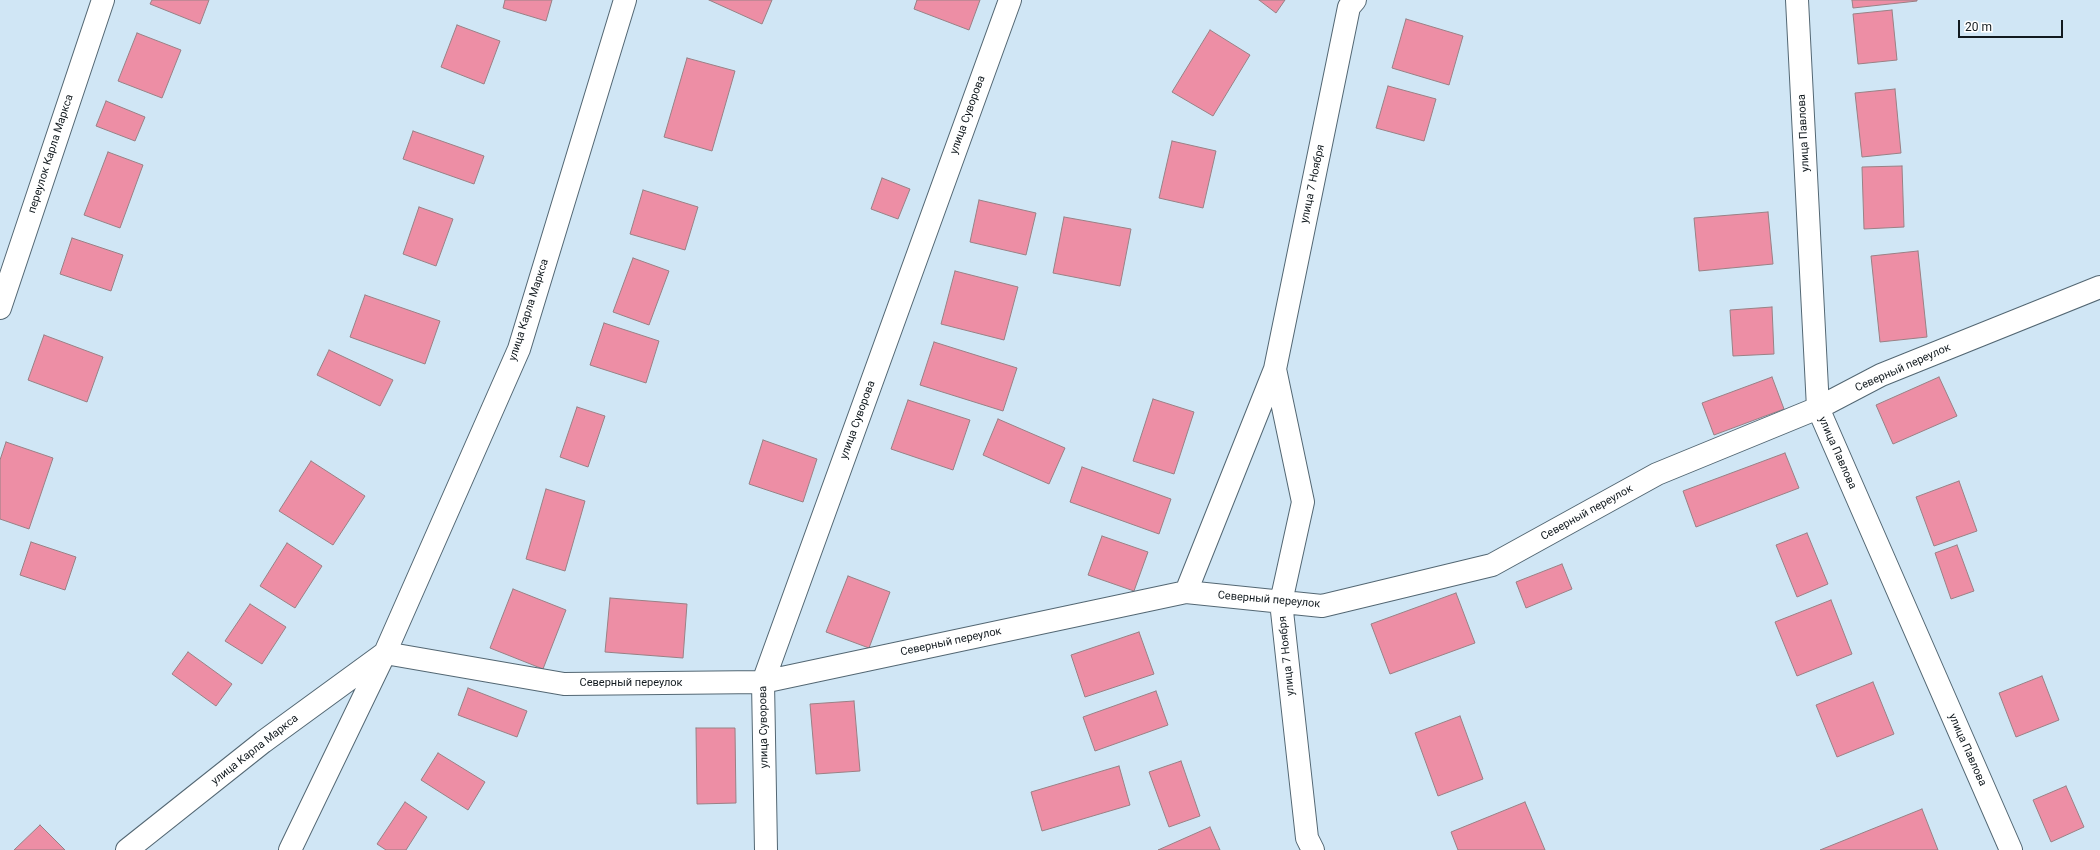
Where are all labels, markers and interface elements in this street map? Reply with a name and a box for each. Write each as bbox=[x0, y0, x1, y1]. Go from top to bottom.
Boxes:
scale bar bbox=[1960, 12, 2065, 38]
text: 20 m bbox=[1965, 20, 1992, 34]
street label: улица Суворова bbox=[948, 74, 988, 156]
street label: переулок Карла Маркса bbox=[26, 93, 76, 215]
street label: улица Павлова bbox=[1795, 94, 1813, 172]
street label: улица 7 Ноября bbox=[1298, 143, 1328, 225]
street label: улица Карла Маркса bbox=[506, 257, 552, 363]
street label: Северный переулок bbox=[1853, 341, 1953, 395]
street label: улица Суворова bbox=[838, 379, 878, 461]
street label: улица Павлова bbox=[1815, 415, 1859, 491]
street label: Северный переулок bbox=[1539, 482, 1635, 544]
street label: Северный переулок bbox=[1217, 589, 1321, 611]
street label: улица 7 Ноября bbox=[1276, 615, 1298, 697]
street label: Северный переулок bbox=[899, 625, 1003, 659]
street label: Северный переулок bbox=[580, 676, 682, 690]
street label: улица Суворова bbox=[757, 686, 771, 768]
street label: улица Карла Маркса bbox=[209, 712, 301, 788]
street label: улица Павлова bbox=[1945, 712, 1989, 788]

